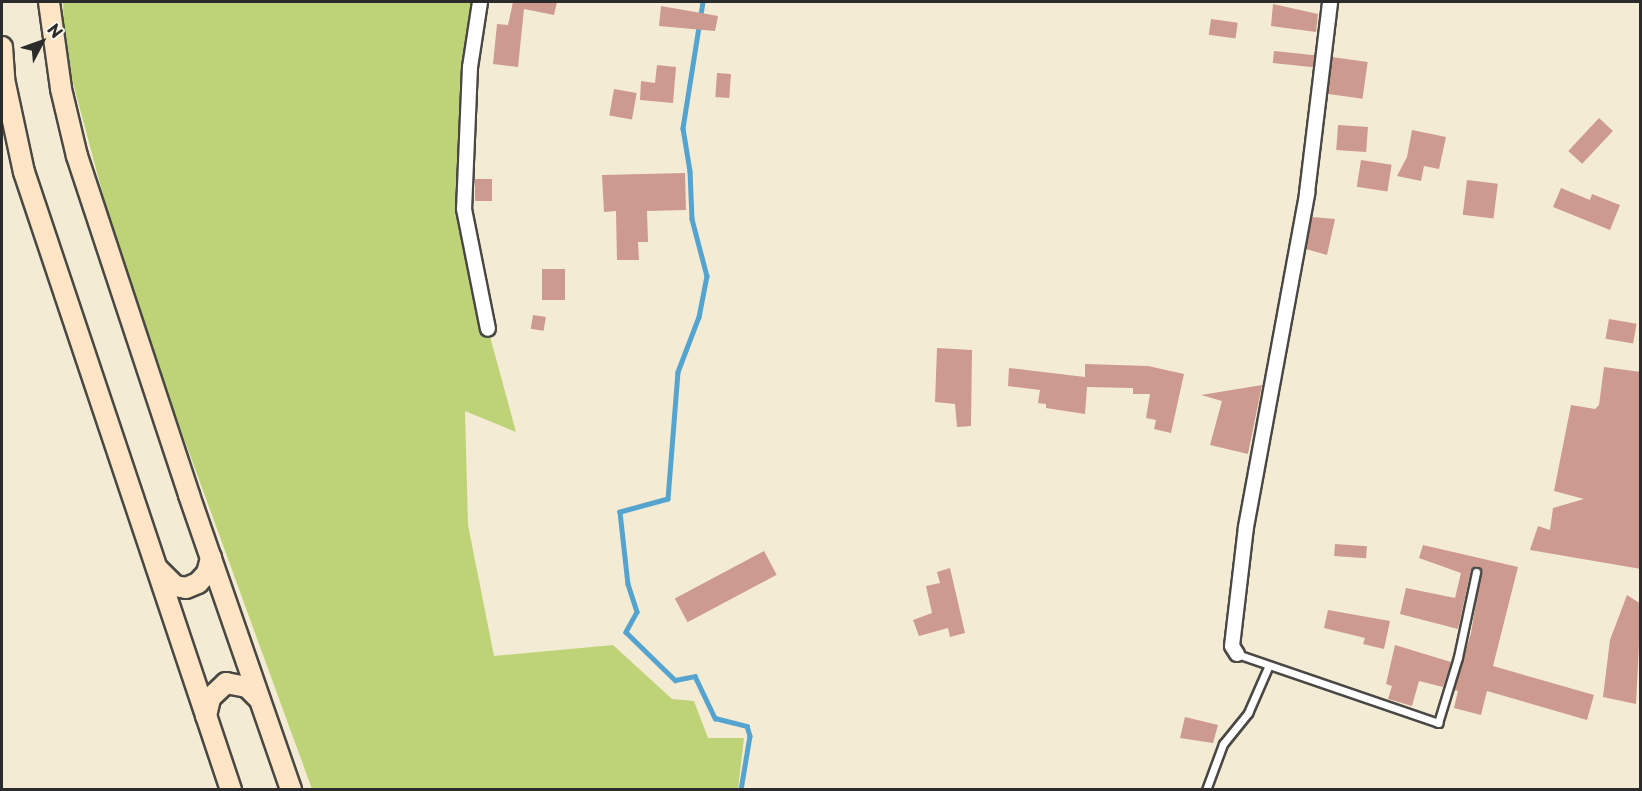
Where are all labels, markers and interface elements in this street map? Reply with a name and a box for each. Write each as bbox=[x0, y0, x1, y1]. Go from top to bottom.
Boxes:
north arrow bbox=[12, 12, 72, 72]
text: N bbox=[42, 18, 69, 43]

